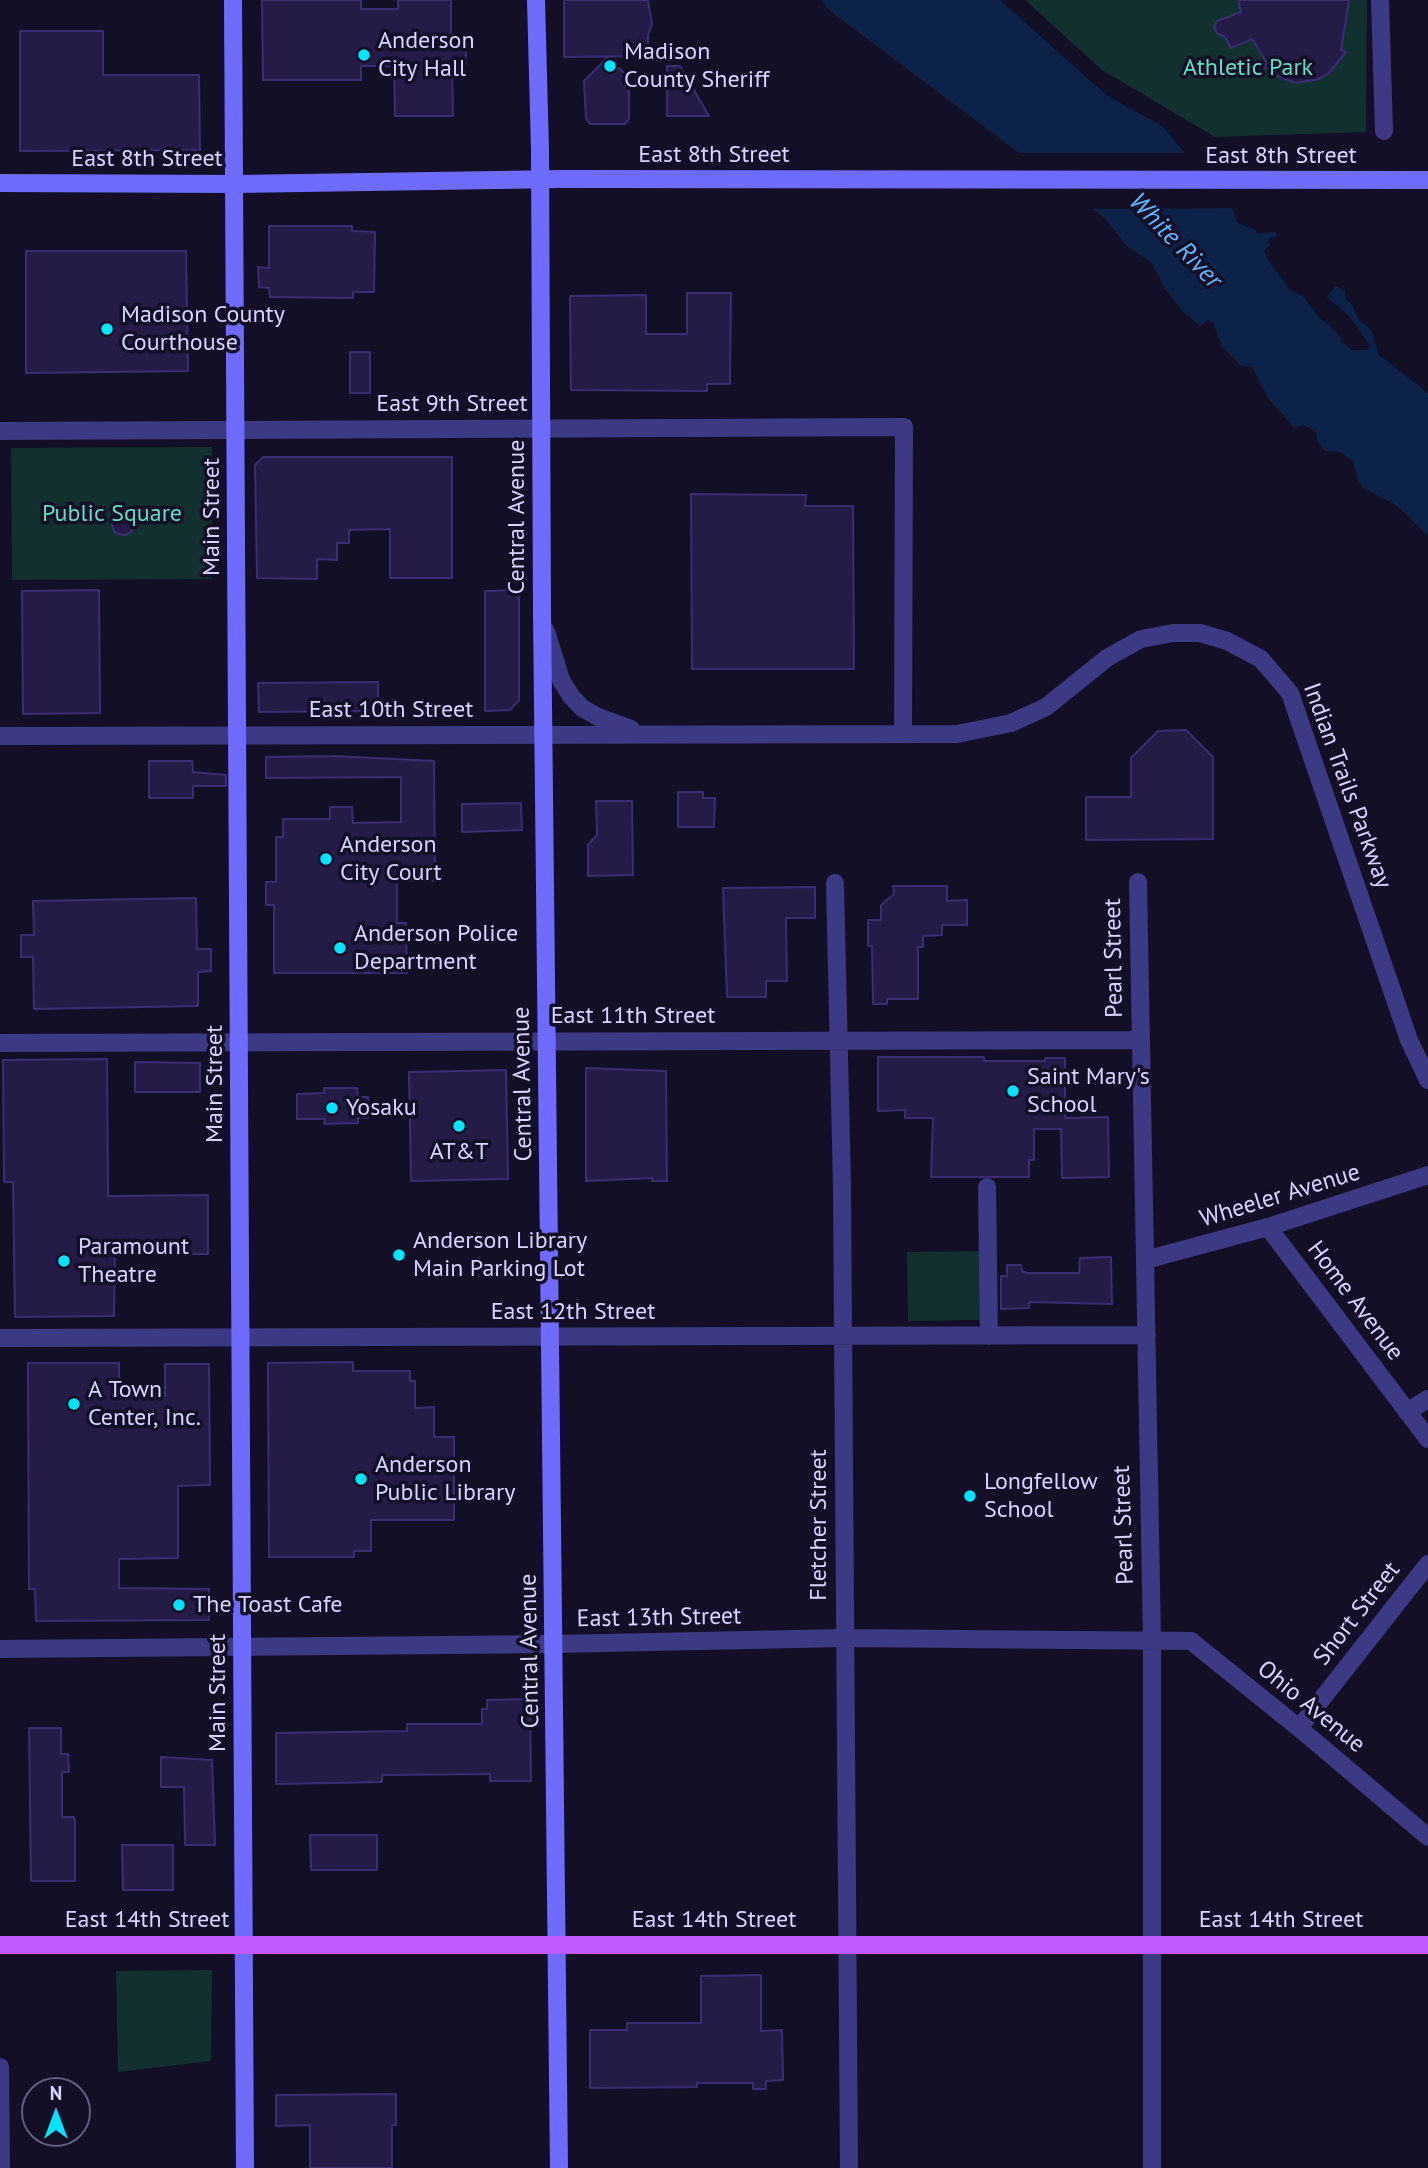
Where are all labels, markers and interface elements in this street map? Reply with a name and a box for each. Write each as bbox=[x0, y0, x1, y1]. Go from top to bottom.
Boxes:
place label: Anderson City Hall bbox=[378, 27, 475, 83]
place label: Madison County Sheriff bbox=[624, 38, 769, 94]
marker: Anderson City Hall bbox=[356, 47, 372, 63]
park label: Athletic Park bbox=[1183, 54, 1313, 82]
marker: Madison County Sheriff bbox=[602, 58, 618, 74]
street label: East 8th Street bbox=[638, 141, 790, 169]
street label: East 8th Street bbox=[1205, 142, 1357, 170]
street label: East 8th Street bbox=[71, 145, 223, 173]
water label: White River bbox=[1122, 187, 1228, 295]
place label: Madison County Courthouse bbox=[121, 301, 285, 357]
marker: Madison County Courthouse bbox=[99, 321, 115, 337]
street label: East 9th Street bbox=[376, 390, 528, 418]
street label: Central Avenue bbox=[503, 440, 531, 594]
street label: Main Street bbox=[198, 458, 226, 576]
park label: Public Square bbox=[42, 500, 182, 528]
street label: Indian Trails Parkway bbox=[1296, 679, 1398, 893]
street label: East 10th Street bbox=[309, 696, 473, 724]
place label: Anderson City Court bbox=[340, 831, 442, 887]
marker: Anderson City Court bbox=[318, 851, 334, 867]
street label: Pearl Street bbox=[1099, 898, 1129, 1018]
place label: Anderson Police Department bbox=[354, 920, 518, 976]
marker: Anderson Police Department bbox=[332, 940, 348, 956]
street label: East 11th Street bbox=[551, 1002, 715, 1030]
street label: Central Avenue bbox=[507, 1006, 539, 1162]
street label: Main Street bbox=[201, 1025, 229, 1143]
place label: Saint Mary's School bbox=[1027, 1063, 1150, 1119]
marker: Saint Mary's School bbox=[1005, 1083, 1021, 1099]
place label: Yosaku bbox=[346, 1094, 417, 1122]
marker: Yosaku bbox=[324, 1100, 340, 1116]
marker: AT&T bbox=[451, 1118, 467, 1134]
place label: AT&T bbox=[430, 1138, 488, 1166]
street label: Wheeler Avenue bbox=[1196, 1158, 1364, 1234]
place label: Anderson Library Main Parking Lot bbox=[413, 1227, 587, 1283]
place label: Paramount Theatre bbox=[78, 1233, 189, 1289]
street label: Home Avenue bbox=[1301, 1236, 1409, 1366]
marker: Anderson Library Main Parking Lot bbox=[391, 1247, 407, 1263]
marker: Paramount Theatre bbox=[56, 1253, 72, 1269]
street label: East 12th Street bbox=[491, 1298, 655, 1326]
place label: A Town Center, Inc. bbox=[88, 1376, 201, 1432]
marker: A Town Center, Inc. bbox=[66, 1396, 82, 1412]
street label: Fletcher Street bbox=[805, 1449, 833, 1601]
place label: Anderson Public Library bbox=[375, 1451, 515, 1507]
street label: Pearl Street bbox=[1108, 1465, 1140, 1585]
place label: Longfellow School bbox=[984, 1468, 1098, 1524]
marker: Anderson Public Library bbox=[353, 1471, 369, 1487]
marker: Longfellow School bbox=[962, 1488, 978, 1504]
street label: Short Street bbox=[1308, 1556, 1406, 1672]
street label: Central Avenue bbox=[514, 1573, 546, 1729]
place label: The Toast Cafe bbox=[193, 1591, 342, 1619]
marker: The Toast Cafe bbox=[171, 1597, 187, 1613]
street label: East 13th Street bbox=[576, 1602, 742, 1634]
street label: Main Street bbox=[204, 1634, 232, 1752]
street label: Ohio Avenue bbox=[1251, 1655, 1371, 1759]
street label: East 14th Street bbox=[65, 1906, 229, 1934]
street label: East 14th Street bbox=[632, 1906, 796, 1934]
street label: East 14th Street bbox=[1199, 1906, 1363, 1934]
north arrow bbox=[21, 2077, 91, 2147]
text: N bbox=[50, 2081, 62, 2105]

